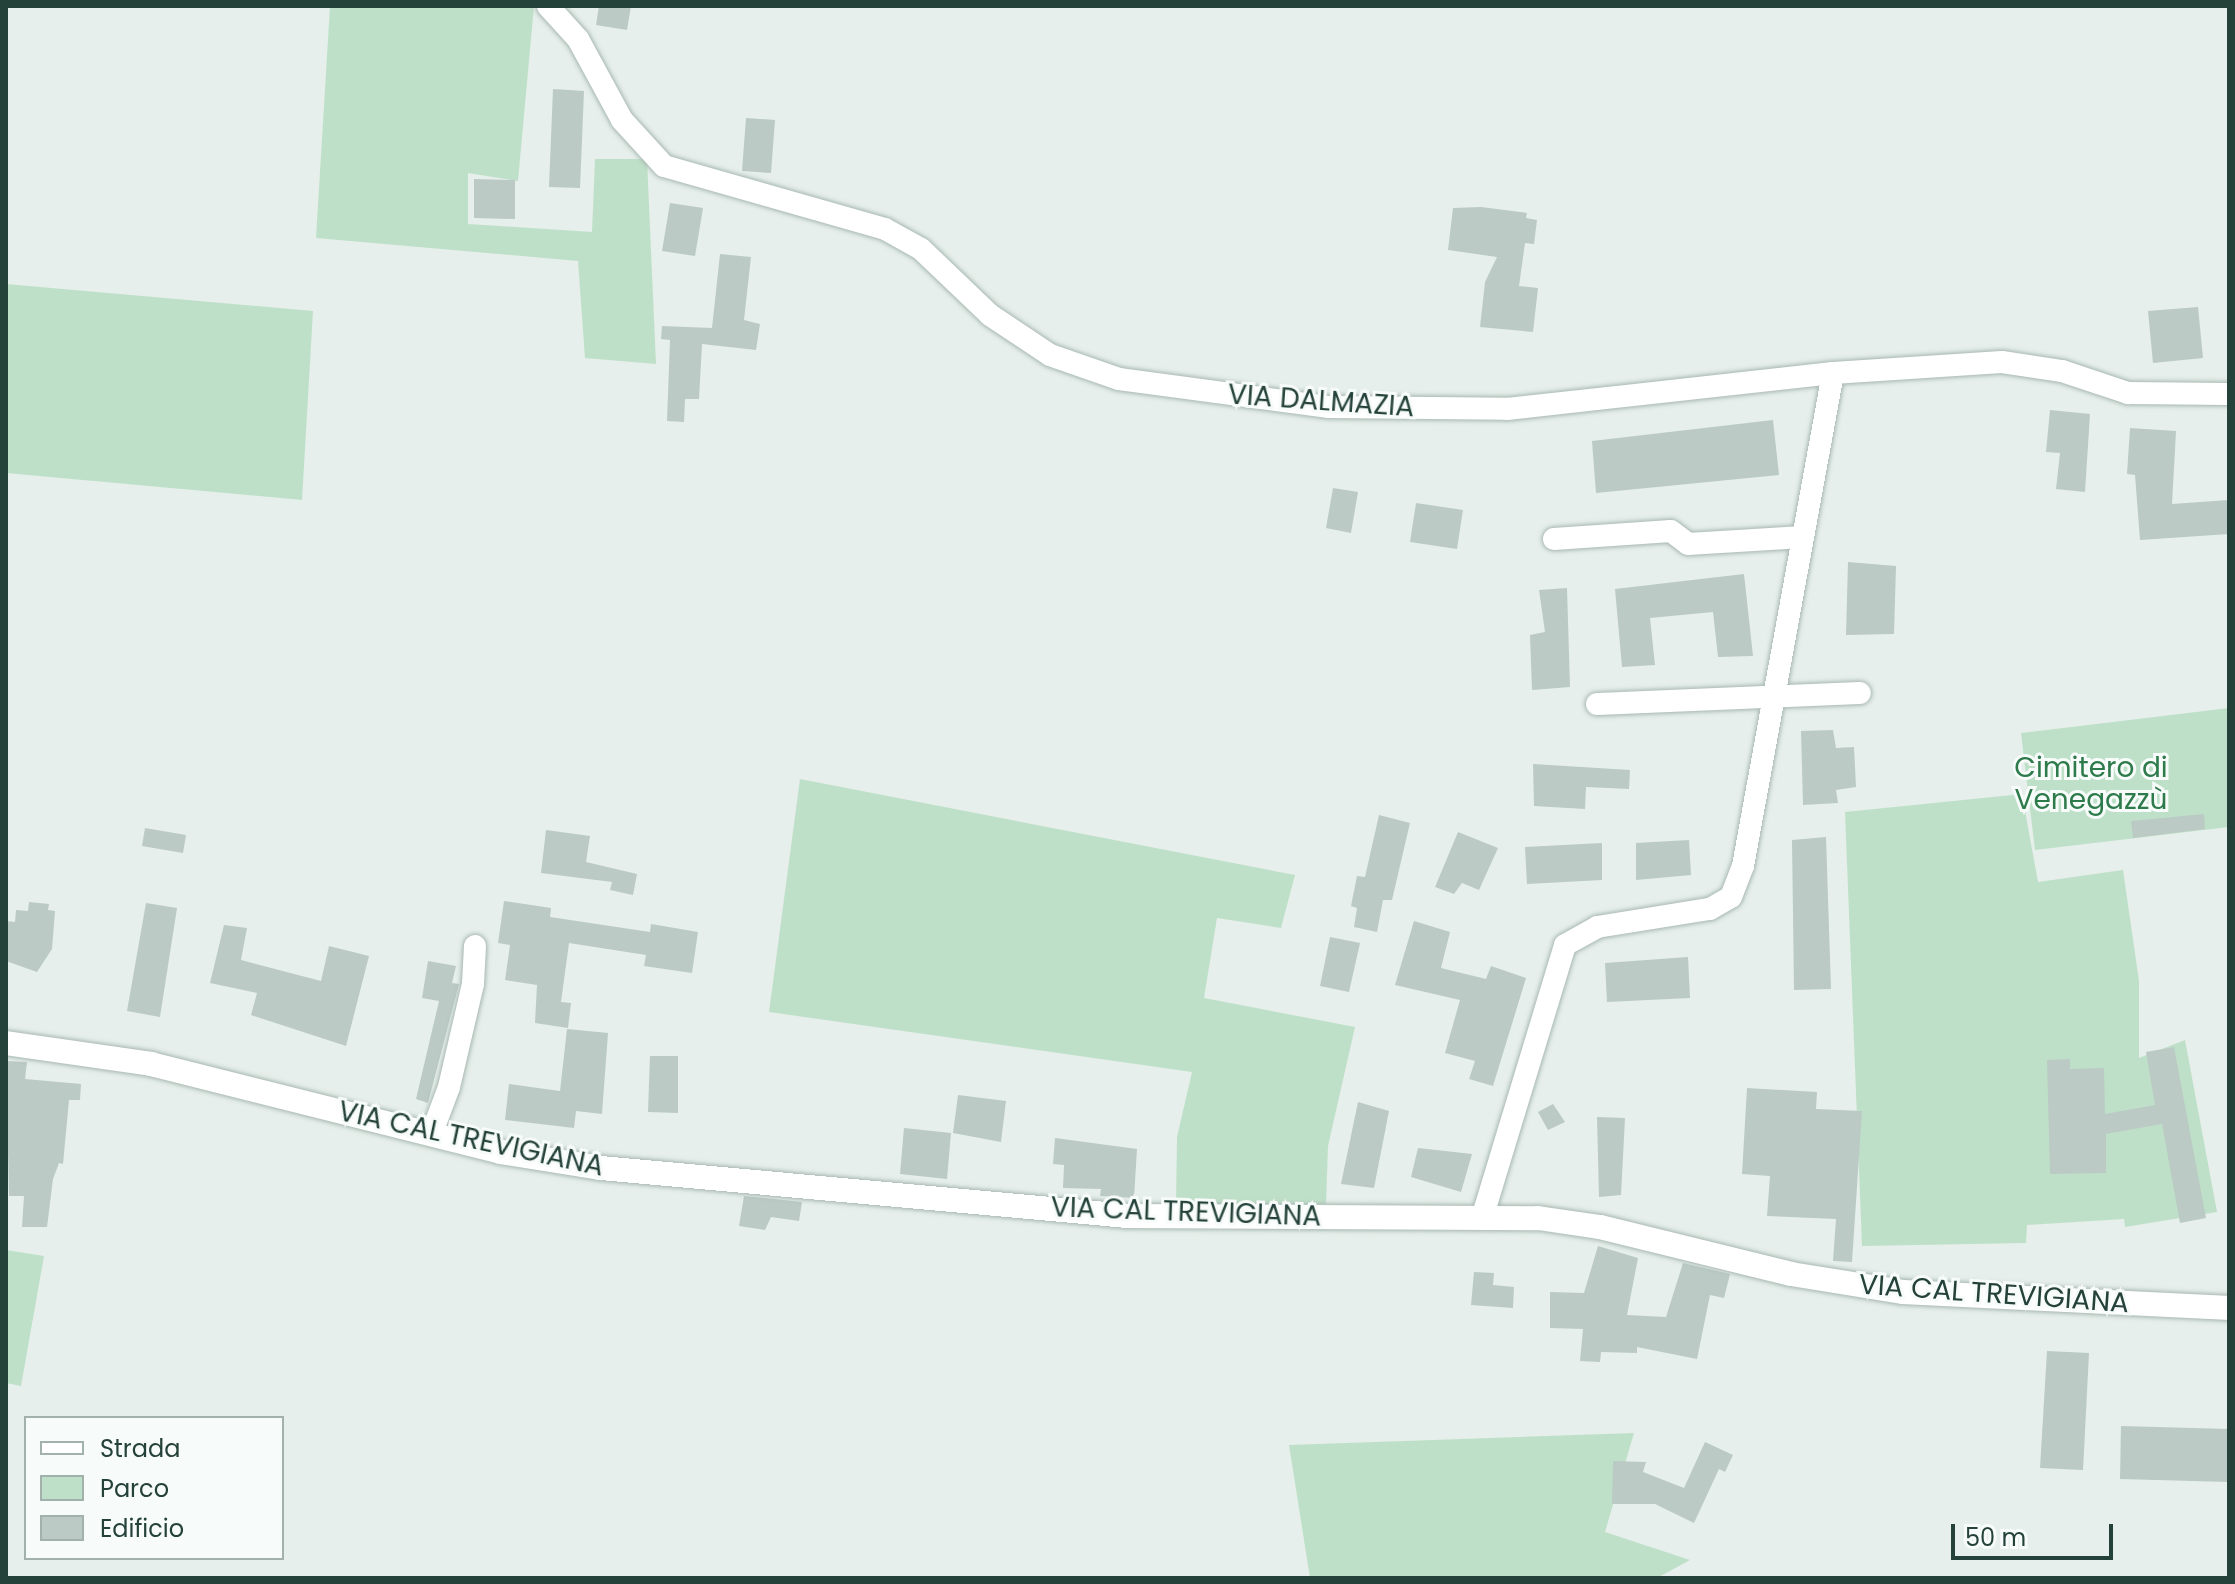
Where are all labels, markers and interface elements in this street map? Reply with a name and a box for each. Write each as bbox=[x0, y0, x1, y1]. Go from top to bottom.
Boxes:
street label: VIA DALMAZIA bbox=[1227, 378, 1415, 424]
park label: Cimitero di Venegazzù bbox=[2014, 751, 2168, 817]
street label: VIA CAL TREVIGIANA bbox=[335, 1094, 607, 1184]
street label: VIA CAL TREVIGIANA bbox=[1050, 1190, 1322, 1234]
street label: VIA CAL TREVIGIANA bbox=[1858, 1268, 2130, 1320]
legend bbox=[24, 1416, 284, 1560]
text: Strada bbox=[100, 1432, 180, 1465]
text: Parco bbox=[100, 1472, 169, 1505]
scale bar bbox=[1955, 1508, 2117, 1558]
text: Edificio bbox=[100, 1512, 184, 1545]
text: 50 m bbox=[1965, 1521, 2026, 1554]

